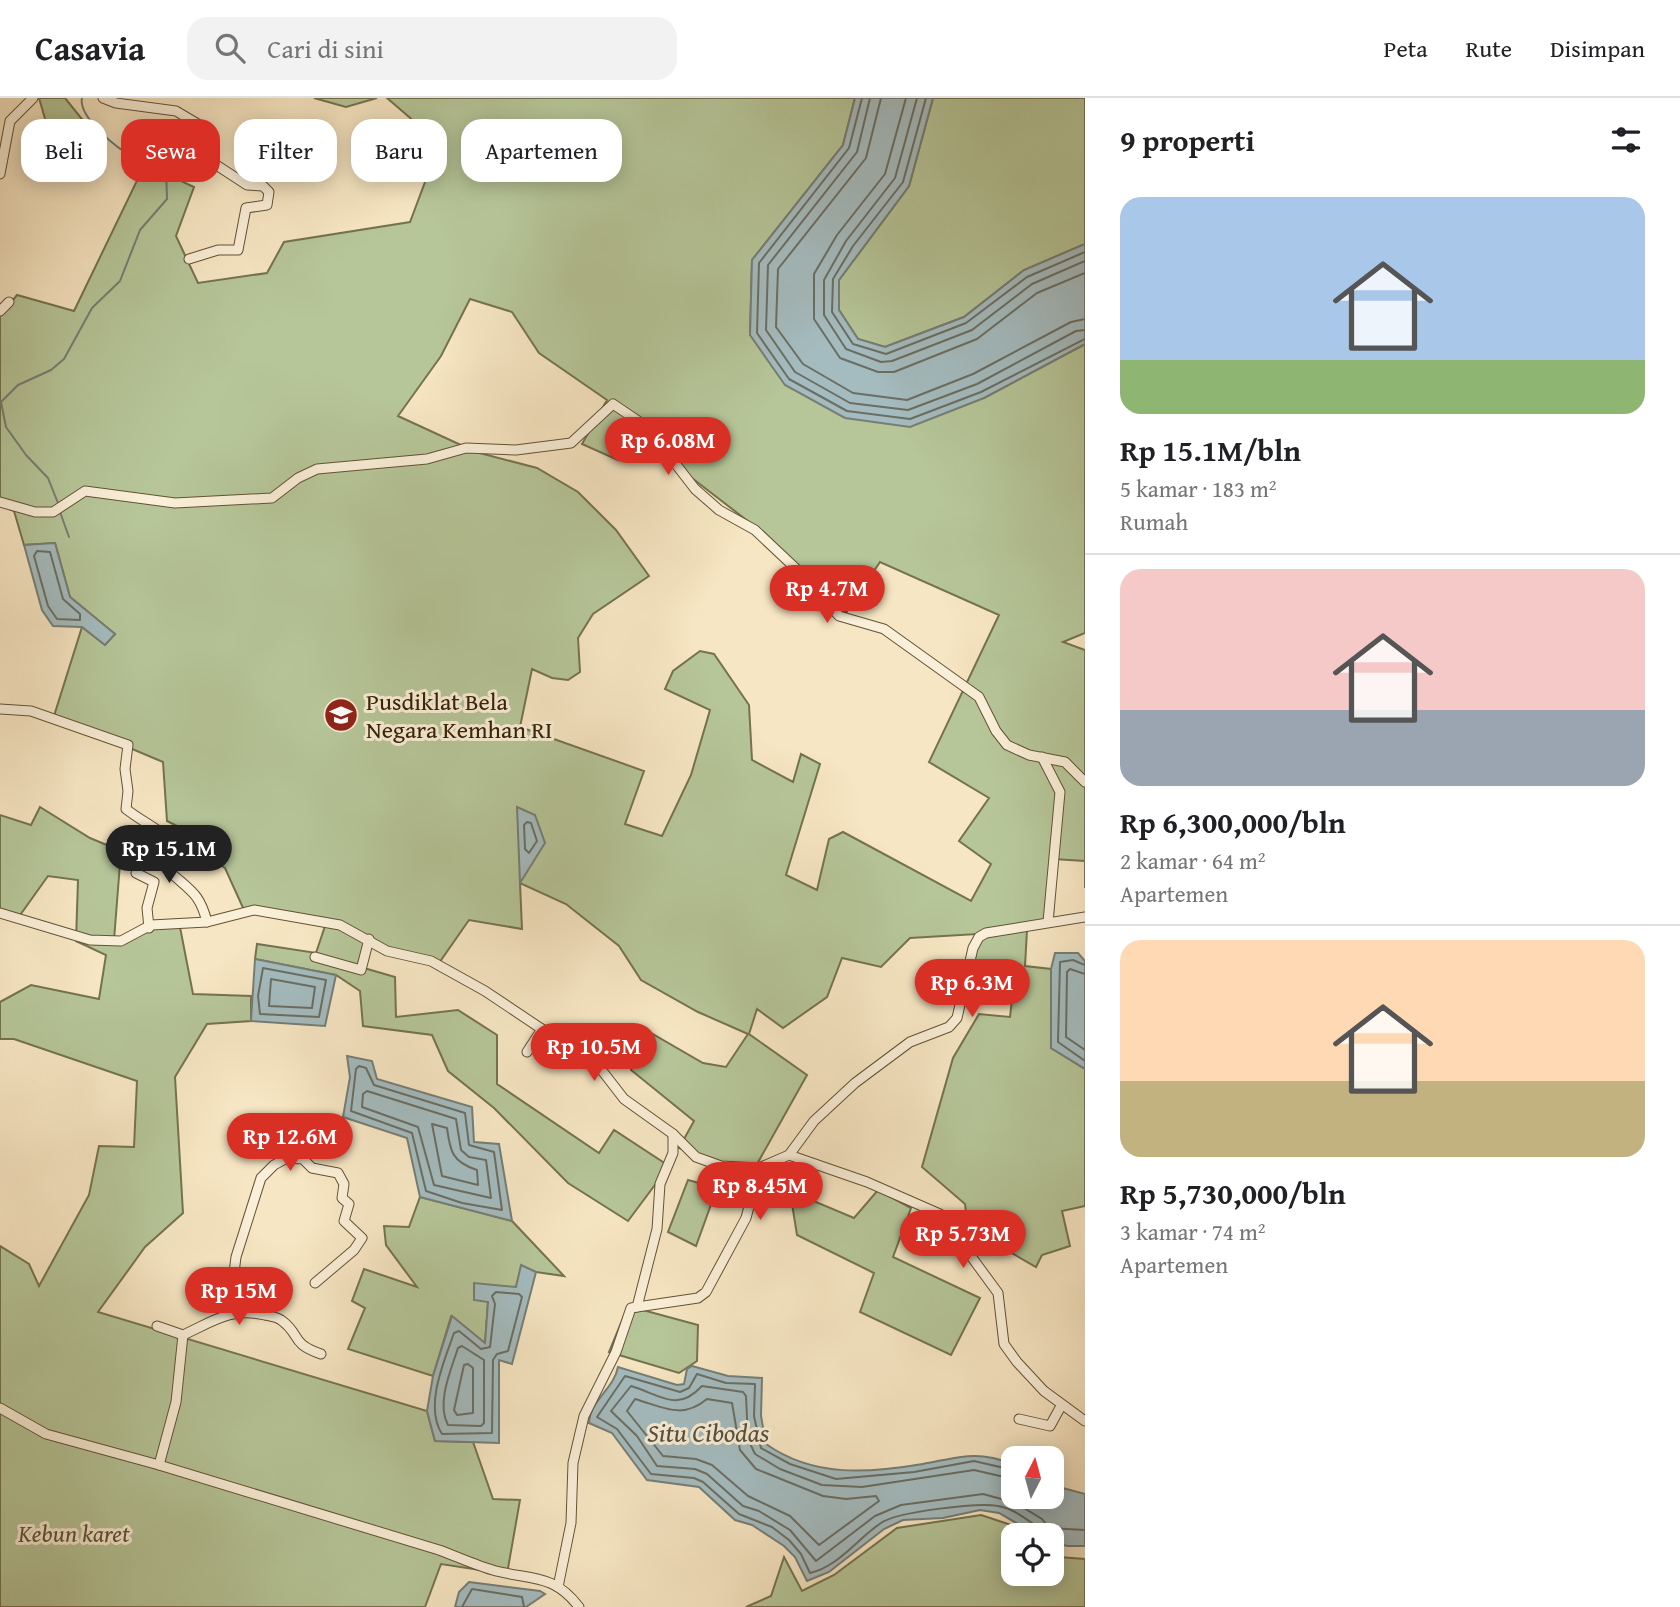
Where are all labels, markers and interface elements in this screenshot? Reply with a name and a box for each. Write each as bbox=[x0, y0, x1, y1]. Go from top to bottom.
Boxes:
search box bbox=[187, 17, 677, 80]
text: Casavia bbox=[35, 24, 145, 72]
icon: search bbox=[211, 29, 249, 67]
text: Cari di sini bbox=[267, 29, 384, 68]
text: Peta bbox=[1384, 31, 1427, 66]
text: Rute bbox=[1465, 31, 1512, 66]
text: Disimpan bbox=[1550, 31, 1645, 66]
text: 9 properti bbox=[1120, 118, 1255, 162]
chip: Beli bbox=[21, 119, 107, 182]
chip: Sewa bbox=[121, 119, 220, 182]
chip: Filter bbox=[234, 119, 337, 182]
chip: Baru bbox=[351, 119, 447, 182]
chip: Apartemen bbox=[461, 119, 622, 182]
icon: filters bbox=[1607, 121, 1645, 159]
icon: home bbox=[1320, 243, 1446, 369]
pin: Rp 6.08M bbox=[596, 418, 740, 477]
text: Rp 6.08M bbox=[621, 423, 715, 456]
text: Rp 15.1M/bln bbox=[1120, 428, 1301, 472]
text: 5 kamar · 183 m² bbox=[1120, 472, 1277, 505]
text: Rumah bbox=[1120, 505, 1188, 538]
pin: Rp 4.7M bbox=[762, 566, 892, 625]
text: Rp 4.7M bbox=[786, 571, 868, 604]
icon: home bbox=[1320, 615, 1446, 741]
place label: Pusdiklat Bela Negara Kemhan RI bbox=[366, 684, 552, 747]
school or university icon: Pusdiklat Bela Negara Kemhan RI bbox=[322, 696, 360, 734]
text: Rp 6,300,000/bln bbox=[1120, 800, 1346, 844]
pin: Rp 15.1M bbox=[97, 826, 241, 885]
text: Rp 15.1M bbox=[122, 831, 216, 864]
text: 2 kamar · 64 m² bbox=[1120, 844, 1266, 877]
text: Apartemen bbox=[1120, 877, 1228, 910]
pin: Rp 6.3M bbox=[907, 960, 1037, 1019]
text: Rp 6.3M bbox=[931, 965, 1013, 998]
icon: home bbox=[1320, 986, 1446, 1112]
pin: Rp 10.5M bbox=[522, 1024, 666, 1083]
text: Rp 10.5M bbox=[547, 1029, 641, 1062]
pin: Rp 12.6M bbox=[218, 1114, 362, 1173]
text: Rp 12.6M bbox=[243, 1119, 337, 1152]
pin: Rp 8.45M bbox=[688, 1162, 832, 1222]
text: Rp 8.45M bbox=[713, 1168, 807, 1201]
text: Rp 5,730,000/bln bbox=[1120, 1171, 1346, 1215]
pin: Rp 5.73M bbox=[891, 1210, 1035, 1270]
text: 3 kamar · 74 m² bbox=[1120, 1215, 1266, 1248]
text: Rp 5.73M bbox=[916, 1216, 1010, 1249]
text: Apartemen bbox=[1120, 1248, 1228, 1281]
pin: Rp 15M bbox=[182, 1268, 296, 1327]
text: Rp 15M bbox=[201, 1273, 277, 1306]
water label: Situ Cibodas bbox=[647, 1413, 770, 1452]
north arrow bbox=[1001, 1446, 1064, 1508]
map controls bbox=[1001, 1446, 1064, 1586]
park label: Kebun karet bbox=[17, 1516, 130, 1551]
button: locate bbox=[1001, 1523, 1064, 1586]

